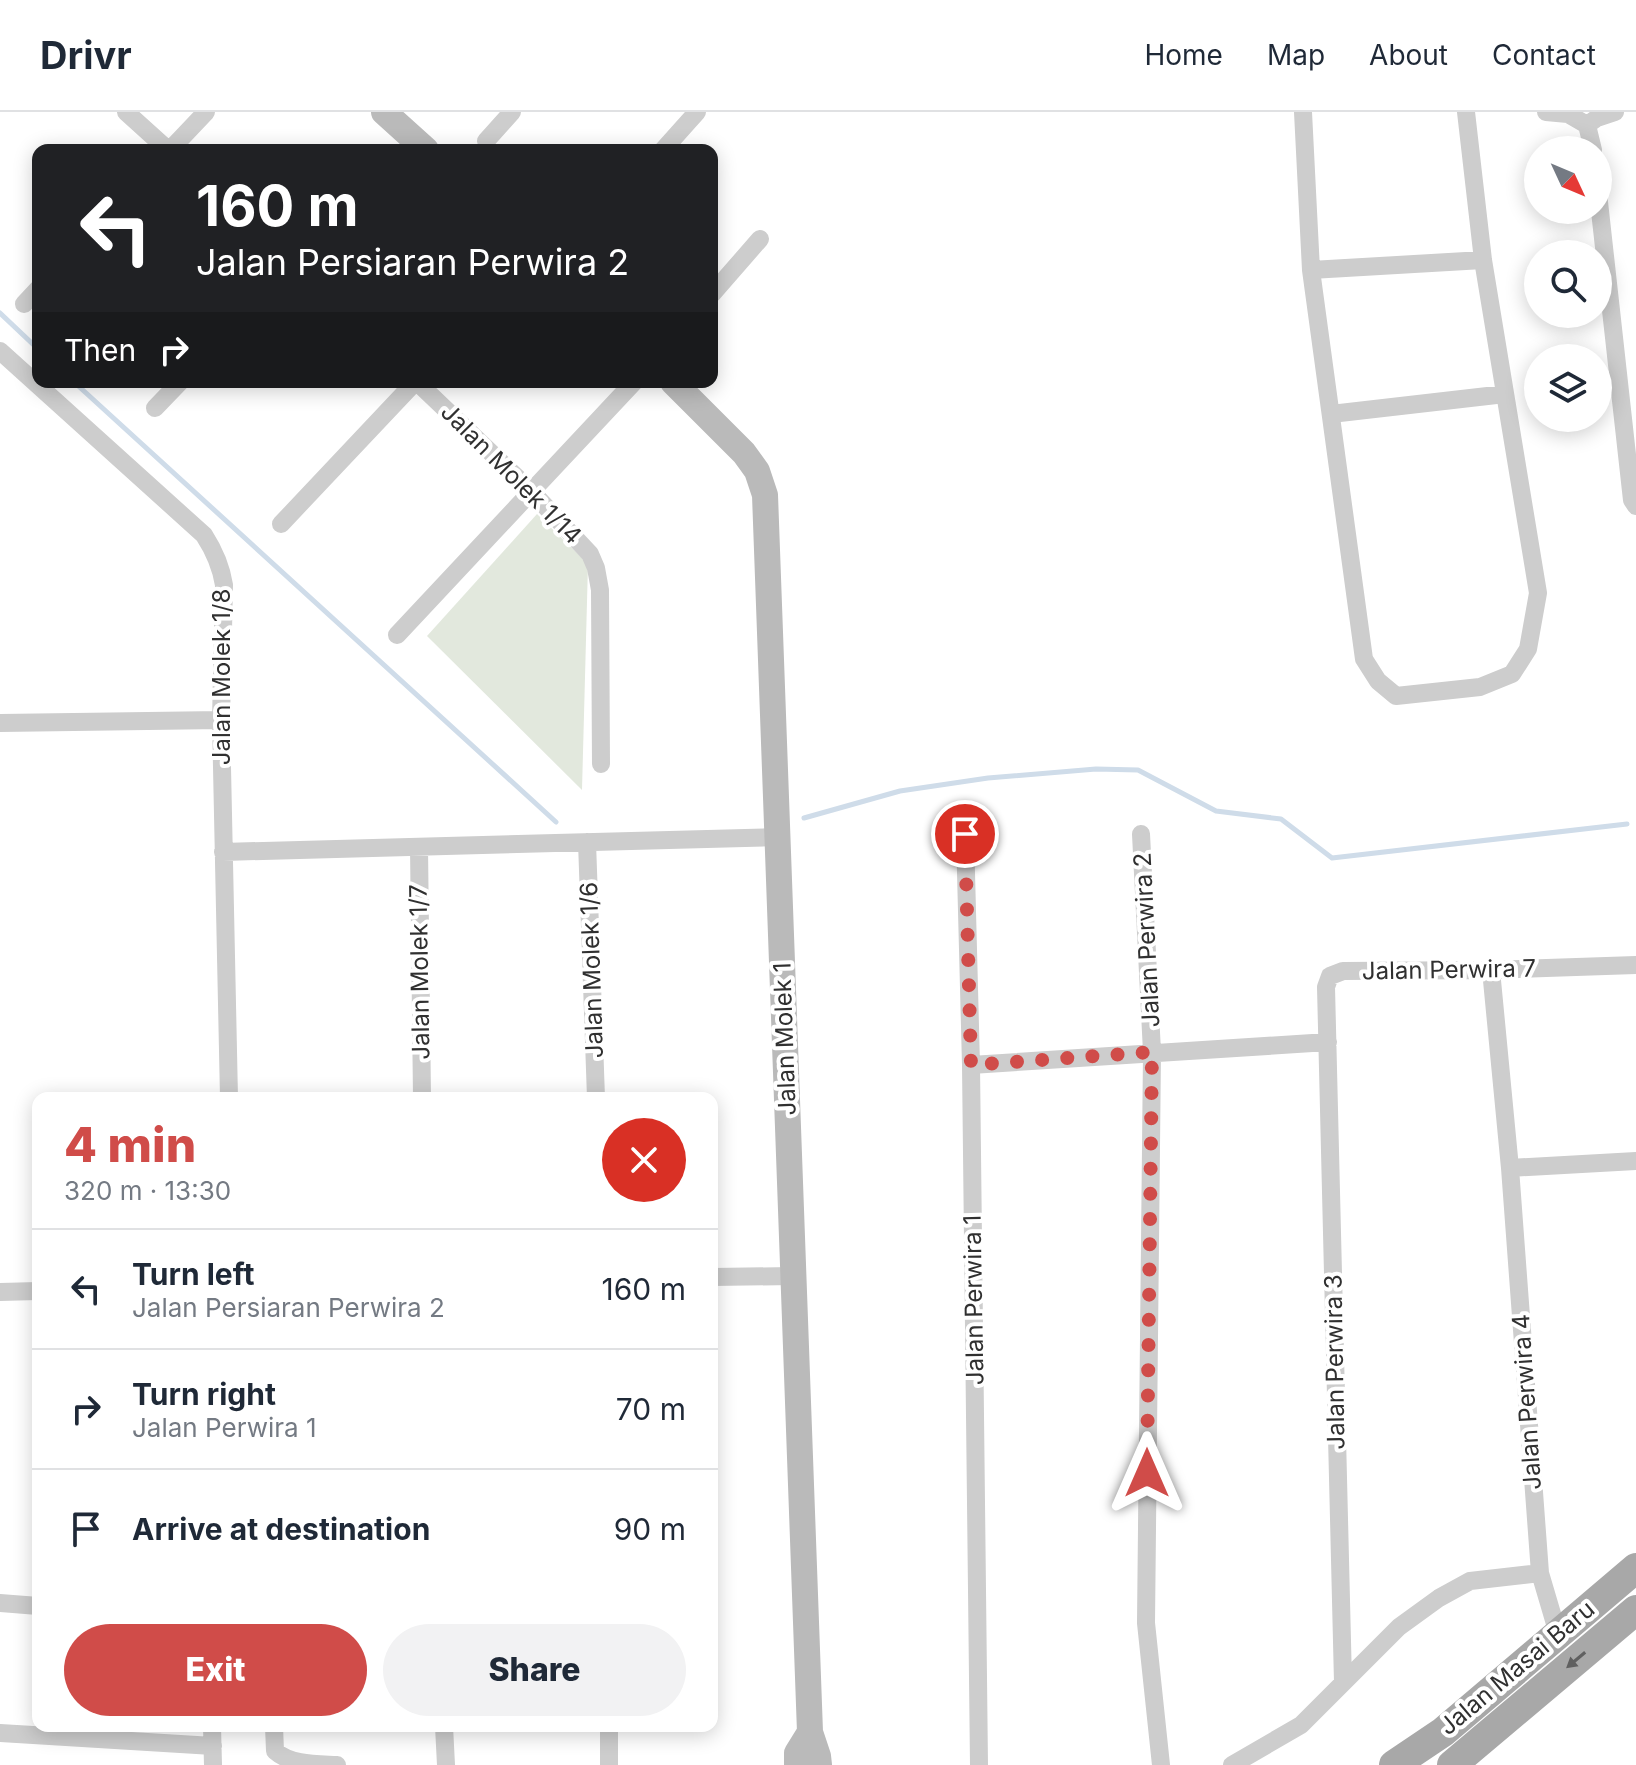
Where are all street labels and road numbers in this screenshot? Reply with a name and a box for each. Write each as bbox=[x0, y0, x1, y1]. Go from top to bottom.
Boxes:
street label: Jalan Molek 1/14 bbox=[435, 397, 588, 550]
street label: Jalan Molek 1/8 bbox=[207, 589, 236, 765]
street label: Jalan Perwira 2 bbox=[1127, 852, 1166, 1028]
street label: Jalan Molek 1/6 bbox=[574, 881, 609, 1059]
street label: Jalan Molek 1/7 bbox=[403, 884, 436, 1060]
street label: Jalan Perwira 7 bbox=[1362, 953, 1536, 986]
street label: Jalan Molek 1 bbox=[767, 962, 802, 1116]
street label: Jalan Perwira 1 bbox=[958, 1215, 989, 1385]
street label: Jalan Perwira 3 bbox=[1318, 1274, 1351, 1450]
street label: Jalan Perwira 4 bbox=[1506, 1313, 1547, 1491]
street label: Jalan Masai Baru bbox=[1433, 1594, 1600, 1741]

